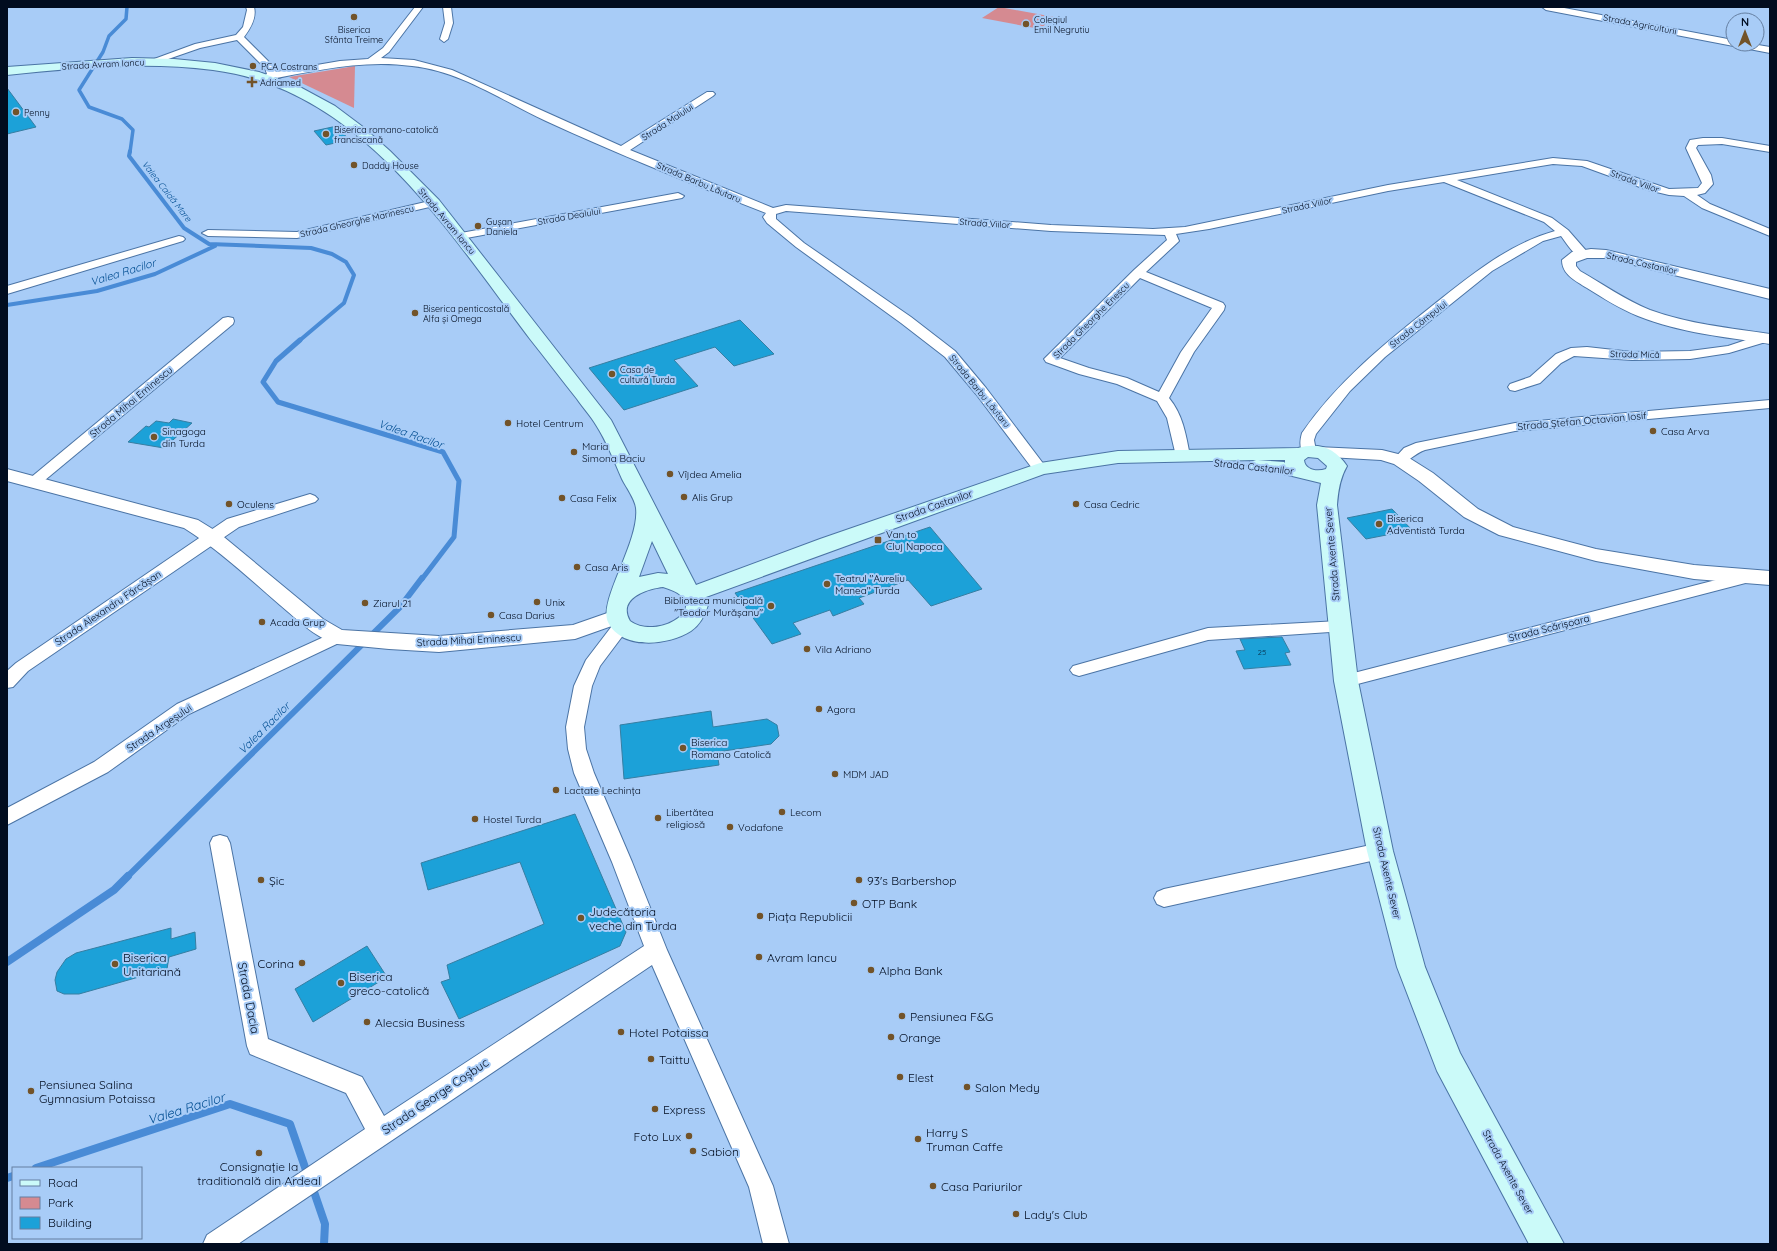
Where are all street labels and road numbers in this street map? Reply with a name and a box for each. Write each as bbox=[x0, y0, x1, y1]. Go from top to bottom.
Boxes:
street label: Strada Agriculturii bbox=[1602, 11, 1678, 37]
street label: Strada Avram Iancu bbox=[61, 56, 145, 72]
street label: Strada Malului bbox=[639, 101, 695, 143]
street label: Strada Barbu Lăutaru bbox=[655, 159, 743, 205]
street label: Strada Viilor bbox=[1609, 167, 1661, 195]
street label: Strada Avram Iancu bbox=[416, 186, 478, 256]
street label: Strada Viilor bbox=[1281, 194, 1334, 216]
street label: Strada Gheorghe Marinescu bbox=[299, 203, 415, 239]
street label: Strada Dealului bbox=[537, 205, 601, 227]
street label: Strada Viilor bbox=[959, 216, 1011, 230]
street label: Strada Castanilor bbox=[1606, 250, 1679, 277]
street label: Strada Gheorghe Enescu bbox=[1051, 280, 1131, 360]
street label: Strada Câmpului bbox=[1387, 298, 1449, 350]
street label: Strada Mică bbox=[1610, 348, 1660, 360]
street label: Strada Barbu Lăutaru bbox=[947, 352, 1013, 430]
street label: Strada Mihai Eminescu bbox=[87, 363, 175, 441]
street label: Strada Ștefan Octavian Iosif bbox=[1517, 409, 1648, 433]
street label: Strada Castanilor bbox=[1213, 456, 1295, 478]
street label: Strada Castanilor bbox=[894, 487, 974, 525]
street label: Strada Axente Sever bbox=[1321, 506, 1343, 601]
street label: Strada Alexandru Fărcășan bbox=[52, 567, 164, 649]
street label: Strada Scărișoara bbox=[1507, 612, 1591, 644]
street label: Strada Mihai Eminescu bbox=[416, 631, 522, 649]
street label: Strada Argeșului bbox=[124, 701, 194, 755]
street label: Strada Axente Sever bbox=[1370, 826, 1404, 920]
street label: Strada Dacia bbox=[235, 961, 263, 1035]
street label: Strada George Coșbuc bbox=[379, 1055, 491, 1137]
street label: Strada Axente Sever bbox=[1480, 1128, 1537, 1216]

